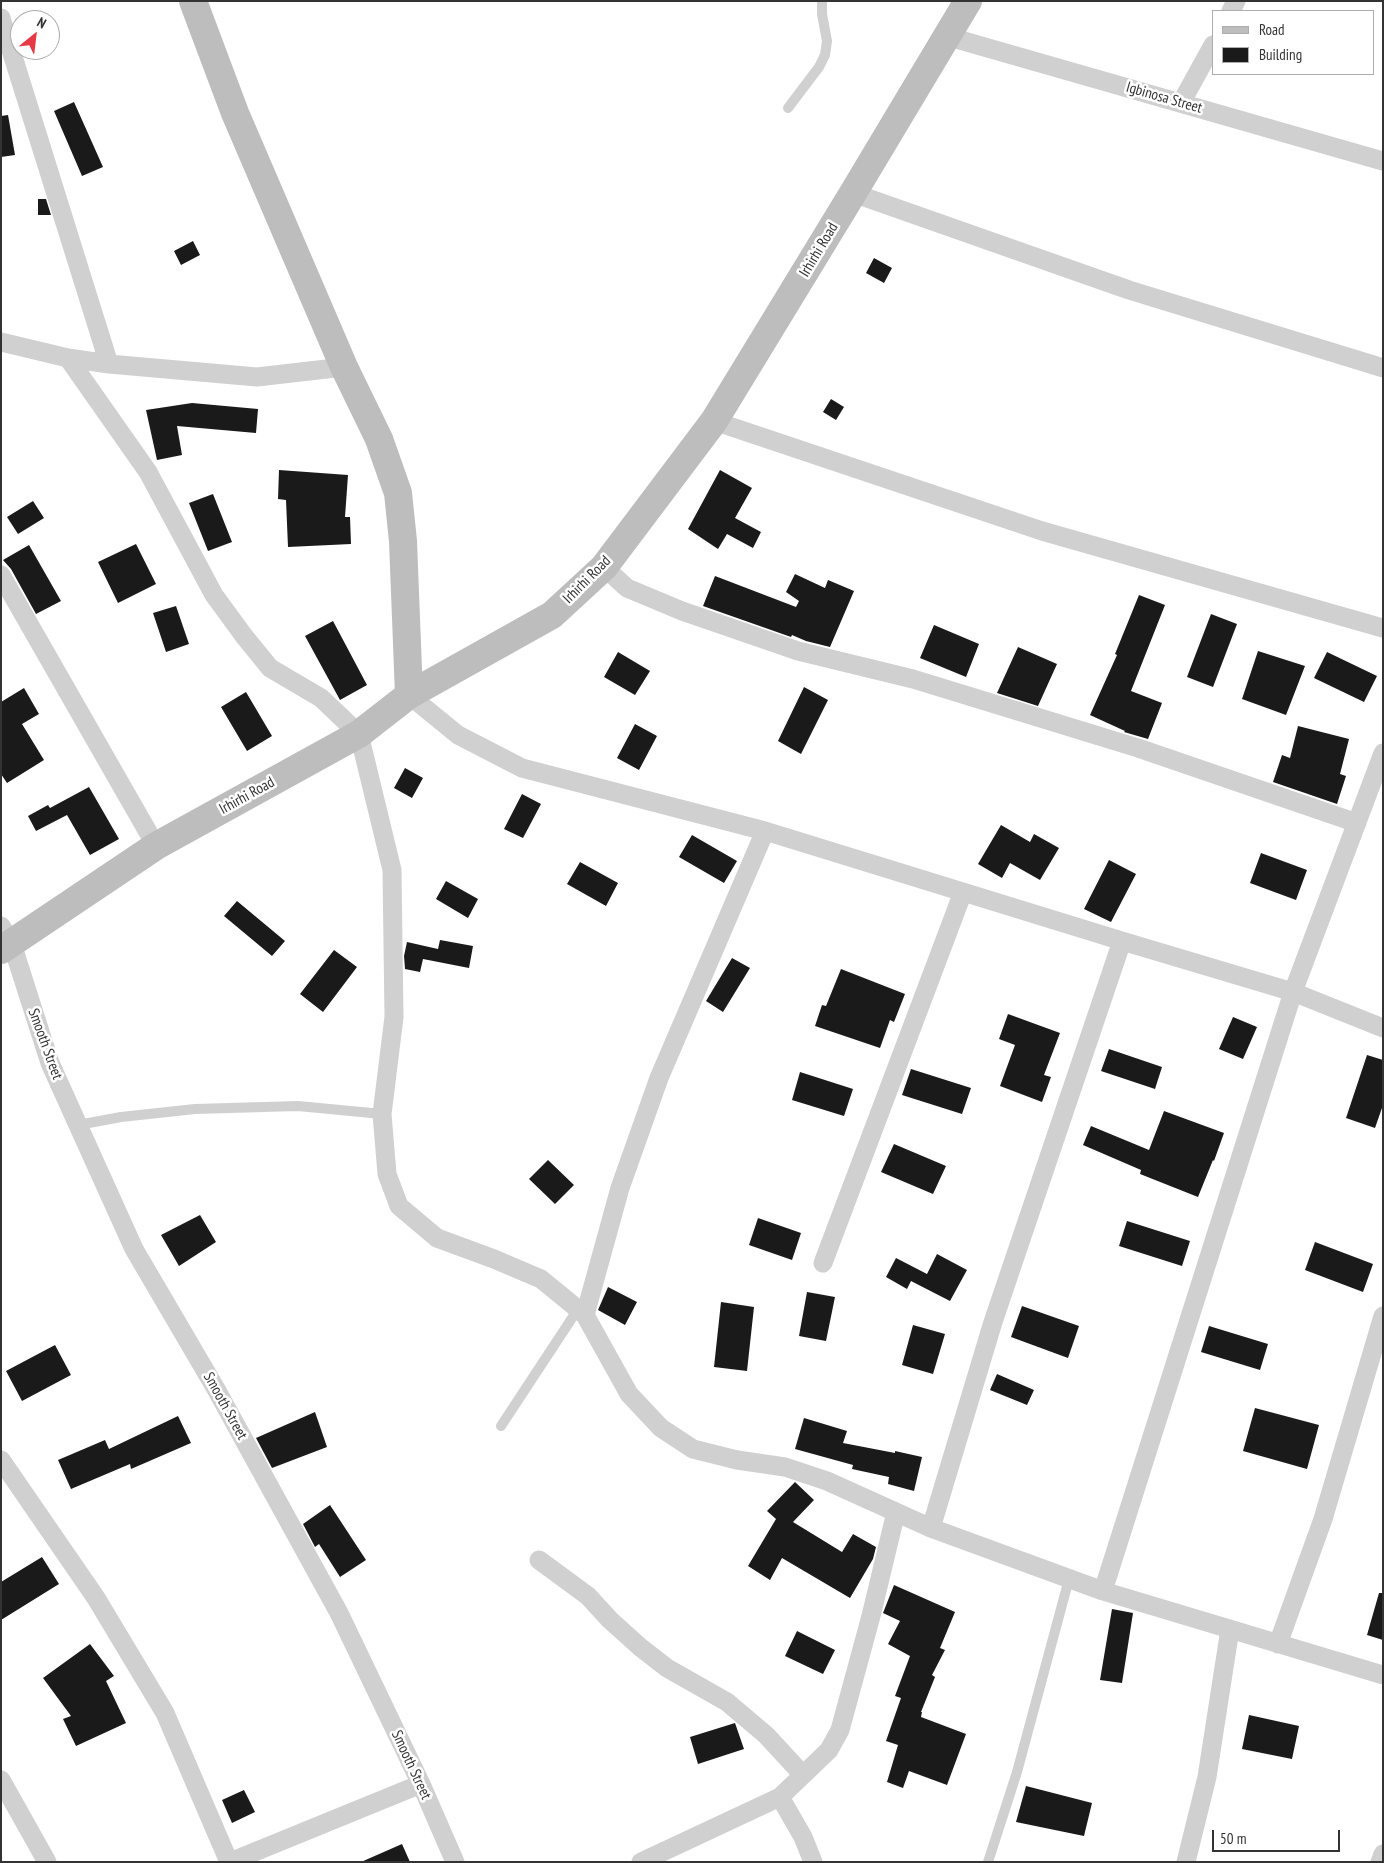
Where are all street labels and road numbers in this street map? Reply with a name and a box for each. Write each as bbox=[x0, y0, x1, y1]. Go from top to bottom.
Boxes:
street label: Igbinosa Street bbox=[1124, 79, 1204, 117]
street label: Irhirhi Road bbox=[796, 220, 842, 280]
street label: Irhirhi Road bbox=[559, 552, 615, 608]
street label: Irhirhi Road bbox=[216, 774, 278, 818]
street label: Smooth Street bbox=[24, 1006, 66, 1082]
street label: Smooth Street bbox=[199, 1369, 251, 1443]
street label: Smooth Street bbox=[387, 1728, 435, 1802]

